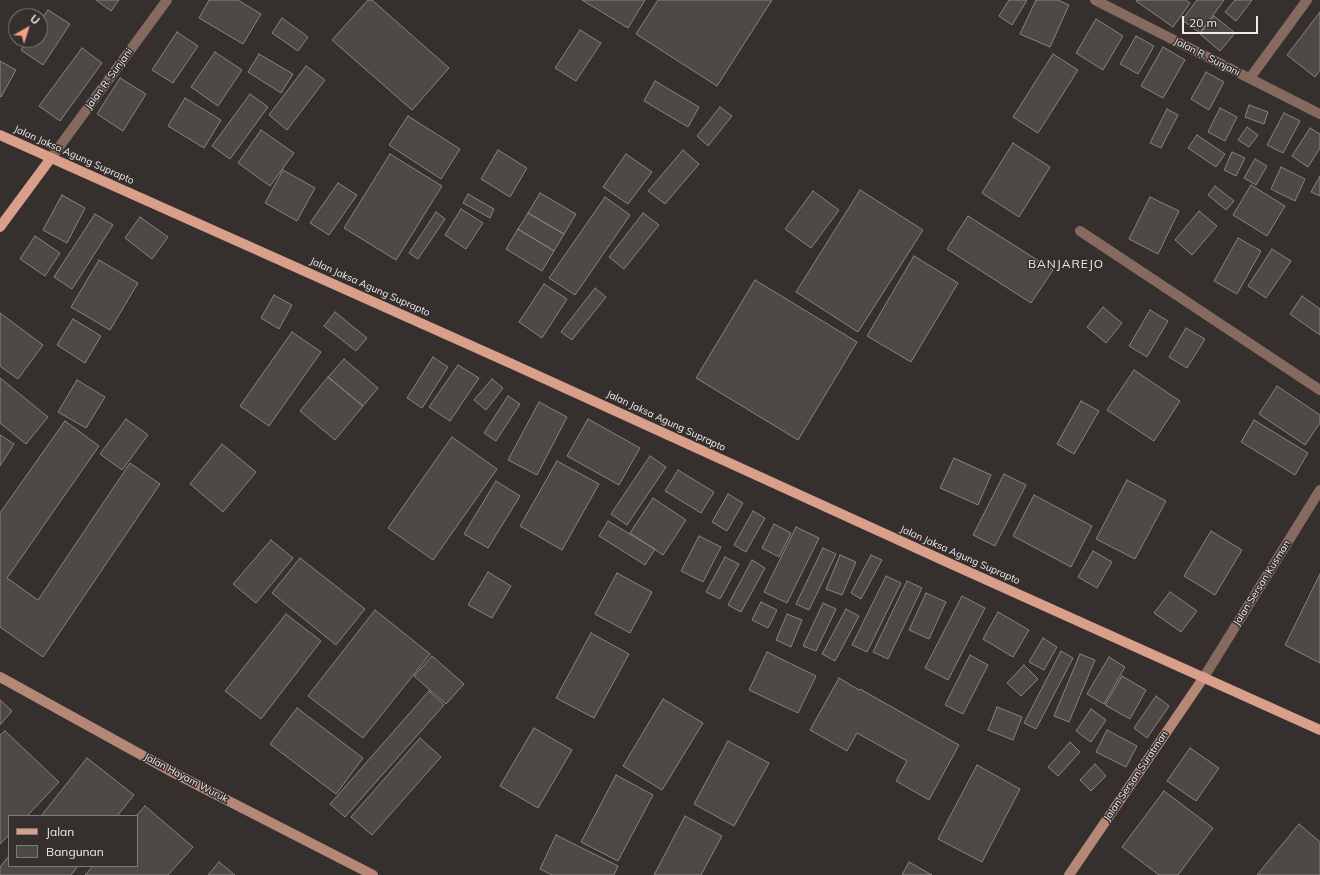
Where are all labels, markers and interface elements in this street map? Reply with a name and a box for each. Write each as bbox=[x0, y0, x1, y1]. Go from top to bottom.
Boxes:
north arrow bbox=[8, 8, 48, 48]
scale bar bbox=[1184, 8, 1260, 34]
text: U bbox=[27, 11, 42, 27]
text: 20 m bbox=[1189, 15, 1217, 30]
street label: Jalan R. Sunjani bbox=[1172, 35, 1242, 79]
street label: Jalan R. Sunjani bbox=[83, 46, 135, 112]
street label: Jalan Jaksa Agung Suprapto bbox=[12, 123, 136, 187]
street label: Jalan Jaksa Agung Suprapto bbox=[308, 255, 432, 319]
district label: BANJAREJO bbox=[1028, 257, 1104, 271]
street label: Jalan Jaksa Agung Suprapto bbox=[604, 388, 728, 454]
street label: Jalan Jaksa Agung Suprapto bbox=[898, 523, 1022, 587]
street label: Jalan Sersan Kusman bbox=[1231, 538, 1293, 628]
street label: Jalan Sersan Suratman bbox=[1101, 728, 1171, 824]
street label: Jalan Hayam Wuruk bbox=[142, 751, 230, 805]
legend bbox=[8, 815, 138, 867]
text: Jalan bbox=[46, 824, 74, 839]
text: Bangunan bbox=[46, 844, 104, 859]

